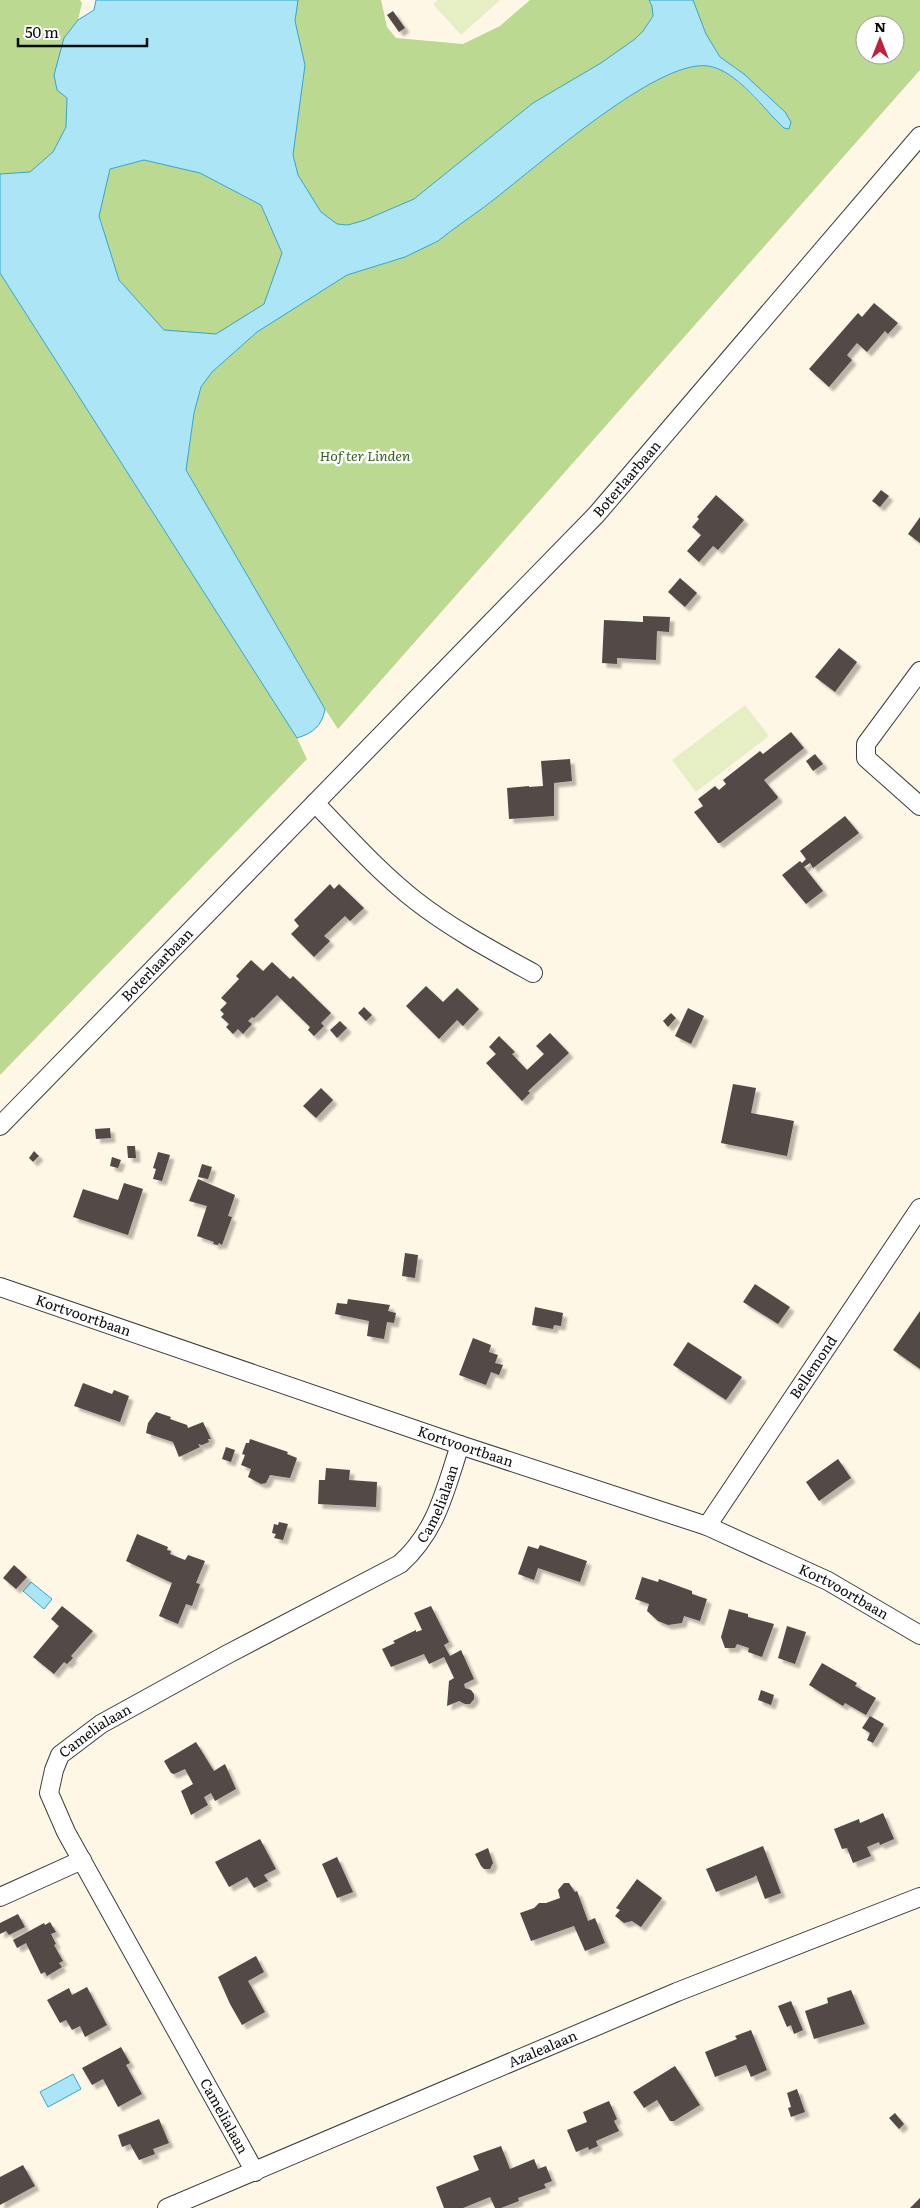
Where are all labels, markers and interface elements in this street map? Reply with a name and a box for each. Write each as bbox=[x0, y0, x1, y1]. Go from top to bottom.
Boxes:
scale bar bbox=[18, 15, 146, 47]
north arrow bbox=[855, 15, 905, 65]
text: N bbox=[874, 16, 886, 36]
text: 50 m bbox=[25, 20, 59, 43]
street label: Boterlaarbaan bbox=[588, 436, 665, 521]
park label: Hof ter Linden bbox=[320, 445, 411, 465]
street label: Boterlaarbaan bbox=[116, 923, 197, 1005]
street label: Kortvoortbaan bbox=[33, 1289, 134, 1340]
street label: Bellemond bbox=[784, 1331, 841, 1402]
street label: Kortvoortbaan bbox=[415, 1420, 516, 1471]
street label: Camelialaan bbox=[411, 1462, 462, 1546]
street label: Kortvoortbaan bbox=[796, 1558, 893, 1624]
street label: Camelialaan bbox=[54, 1698, 134, 1762]
street label: Azalealaan bbox=[505, 2025, 580, 2071]
street label: Camelialaan bbox=[196, 2074, 254, 2157]

